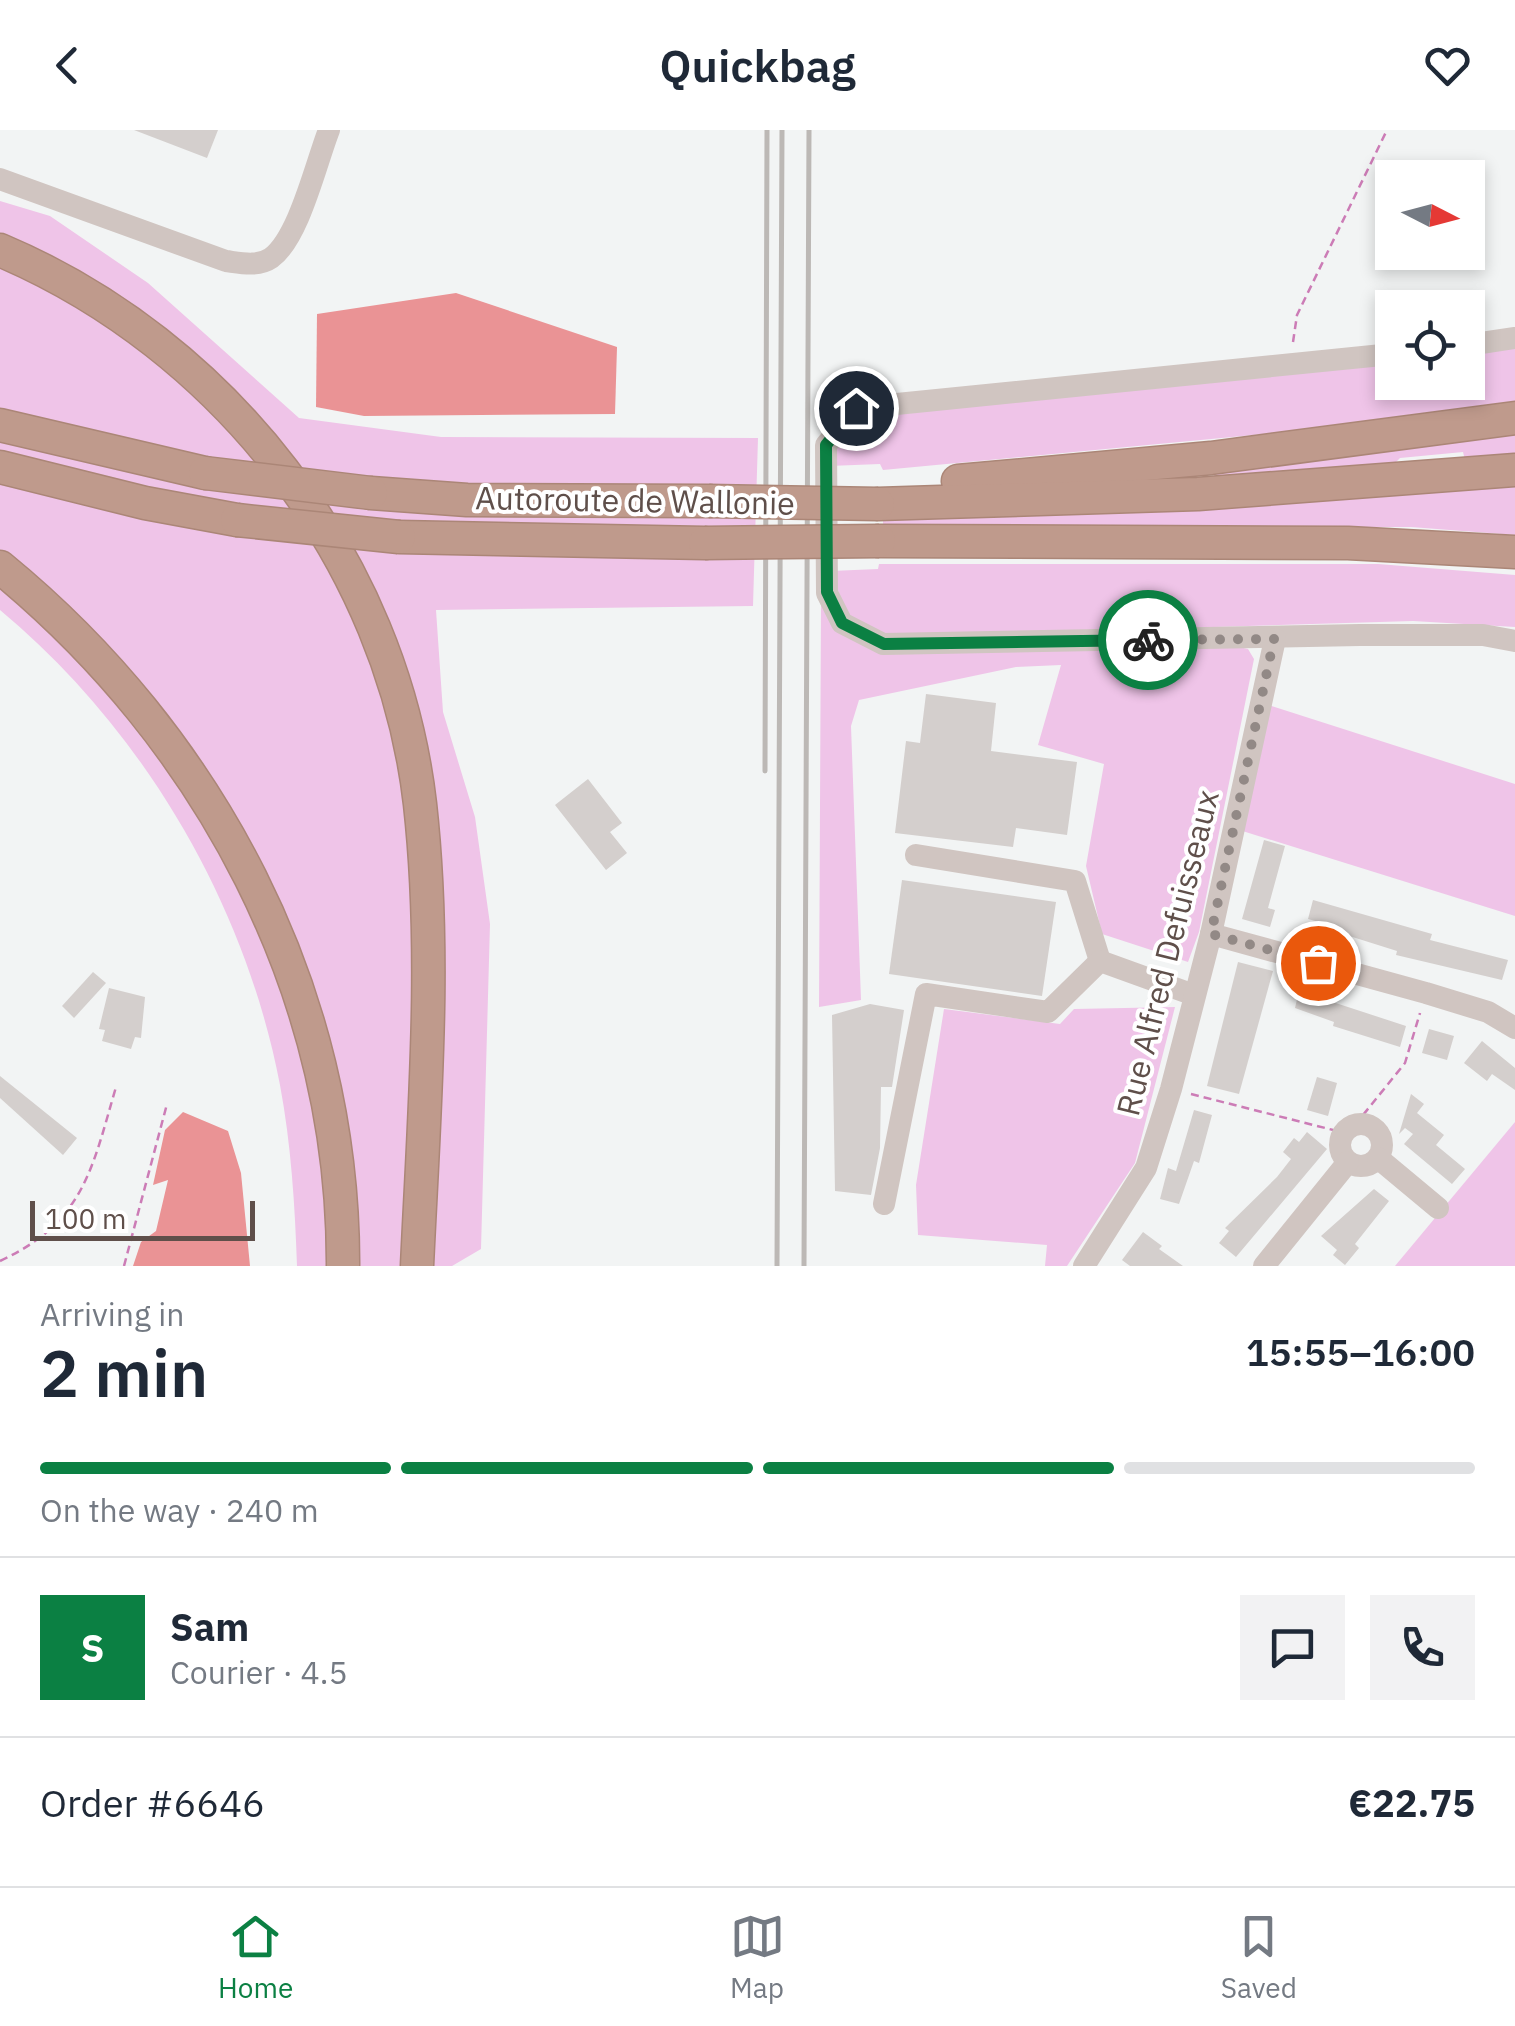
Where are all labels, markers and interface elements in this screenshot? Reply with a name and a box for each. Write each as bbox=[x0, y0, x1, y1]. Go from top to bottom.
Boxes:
text: Quickbag bbox=[660, 36, 855, 94]
icon: back bbox=[40, 38, 95, 93]
icon: heart bbox=[1420, 38, 1475, 93]
north arrow bbox=[1375, 160, 1485, 270]
map controls bbox=[1375, 160, 1485, 400]
button: locate bbox=[1375, 290, 1485, 400]
pin bbox=[814, 366, 899, 451]
icon: home bbox=[829, 381, 884, 436]
street label: Autoroute de Wallonie bbox=[475, 476, 795, 524]
courier bbox=[1098, 590, 1198, 690]
icon: bike bbox=[1121, 613, 1176, 668]
street label: Rue Alfred Defuisseaux bbox=[1106, 786, 1228, 1120]
pin bbox=[1276, 921, 1361, 1006]
icon: bag bbox=[1291, 936, 1346, 991]
scale bar bbox=[30, 1196, 255, 1240]
text: 100 m bbox=[45, 1200, 126, 1237]
text: Arriving in bbox=[40, 1293, 185, 1335]
text: 15:55–16:00 bbox=[1246, 1327, 1475, 1376]
text: 2 min bbox=[40, 1330, 208, 1415]
text: On the way · 240 m bbox=[40, 1489, 319, 1531]
button: chat bbox=[1240, 1595, 1345, 1700]
button: phone bbox=[1370, 1595, 1475, 1700]
text: Sam bbox=[170, 1602, 249, 1651]
text: S bbox=[81, 1623, 104, 1672]
text: Courier · 4.5 bbox=[170, 1651, 348, 1693]
text: Order #6646 bbox=[40, 1778, 265, 1827]
text: €22.75 bbox=[1348, 1778, 1475, 1827]
tab: Home bbox=[218, 1909, 293, 2006]
tab: Map bbox=[730, 1909, 785, 2006]
tab: Saved bbox=[1221, 1909, 1297, 2006]

